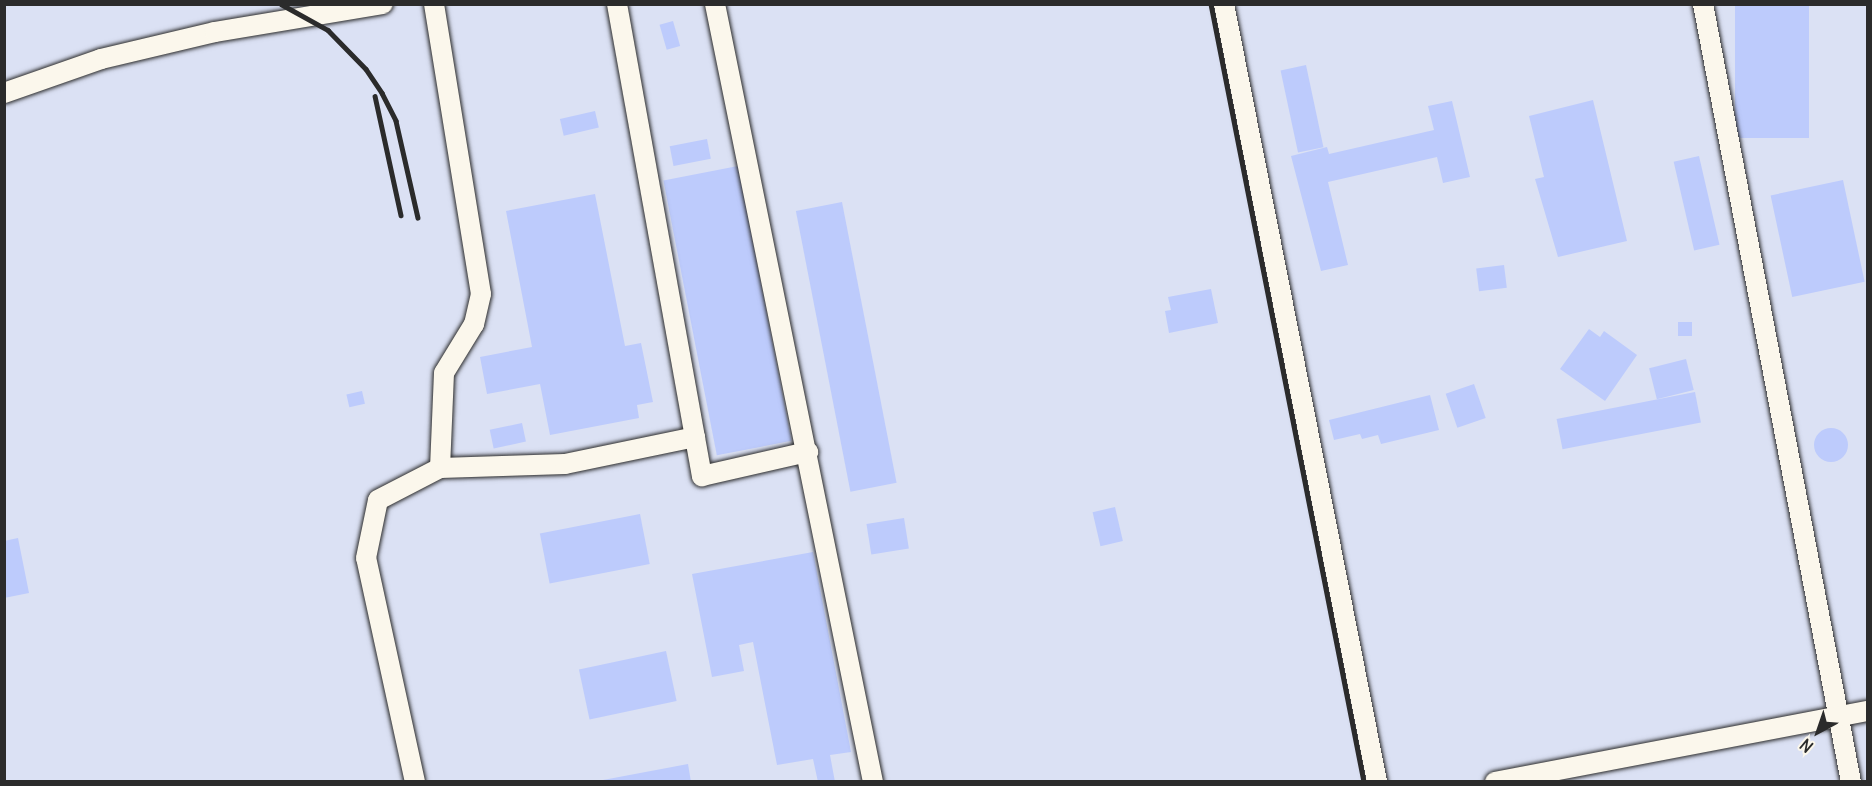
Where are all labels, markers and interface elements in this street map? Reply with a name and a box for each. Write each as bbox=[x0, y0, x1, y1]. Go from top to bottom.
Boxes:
north arrow bbox=[1788, 702, 1848, 762]
text: N bbox=[1796, 735, 1817, 757]

